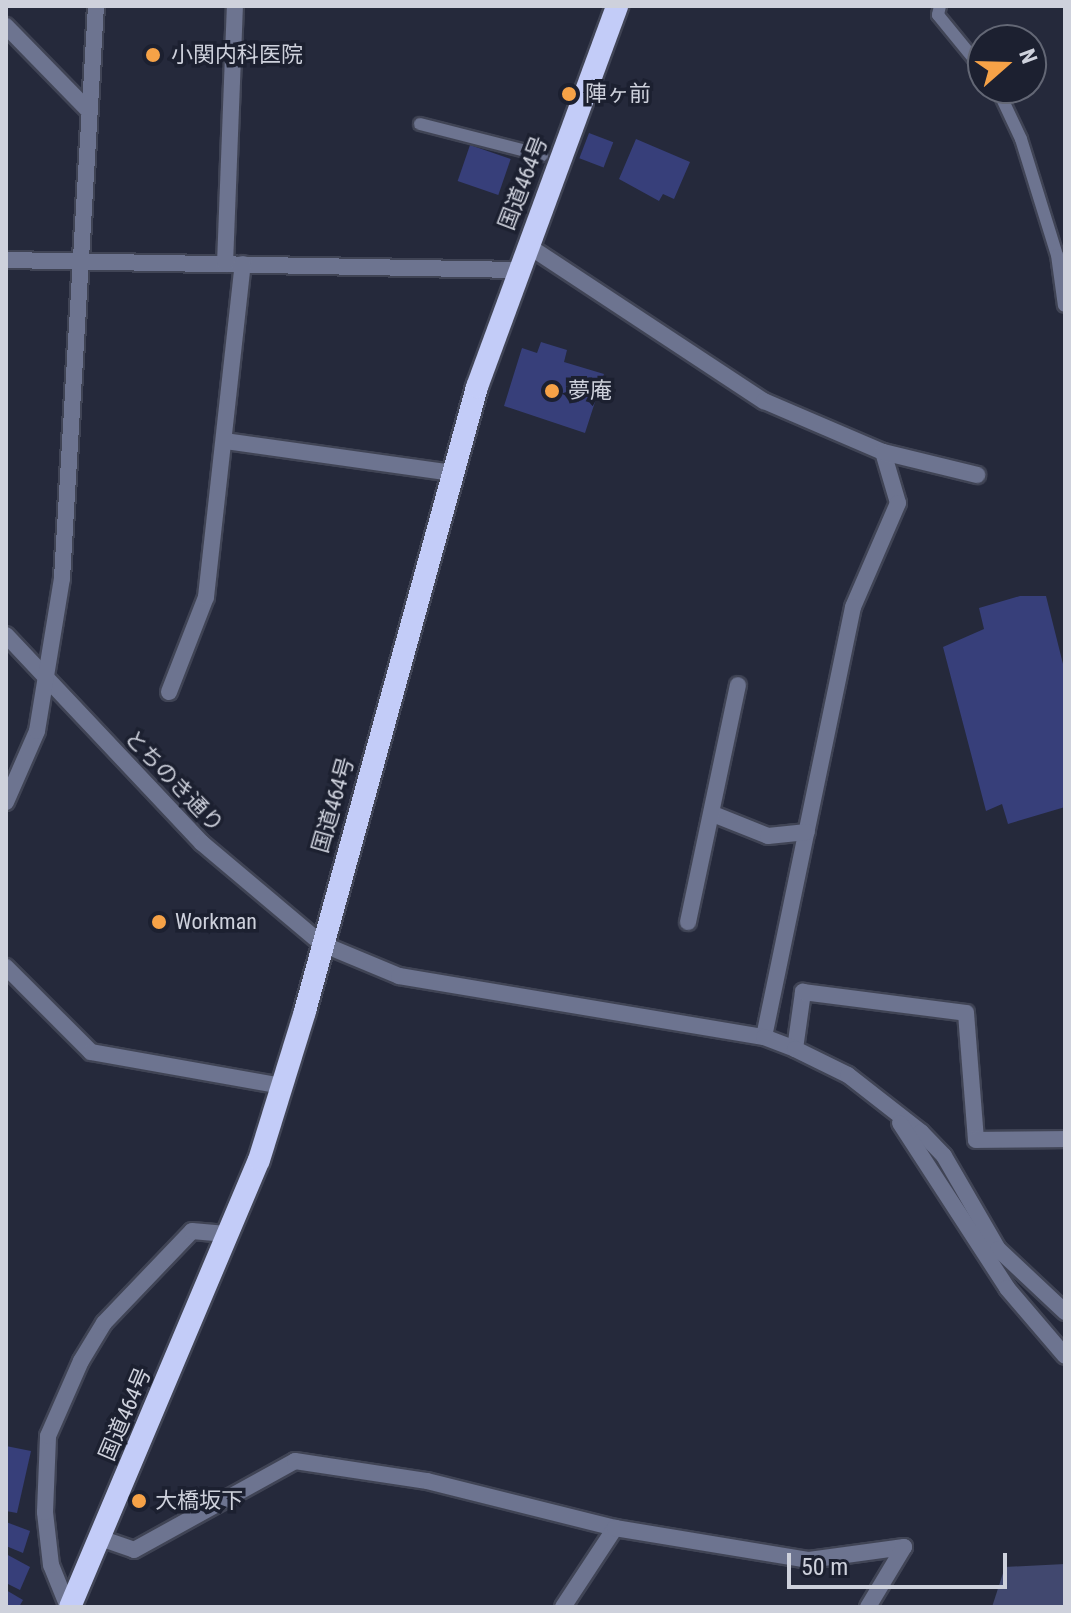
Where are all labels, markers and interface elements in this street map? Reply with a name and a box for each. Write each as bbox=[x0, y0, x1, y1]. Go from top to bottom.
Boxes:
north arrow bbox=[967, 24, 1047, 104]
place label: 小関内科医院 bbox=[171, 42, 303, 68]
marker: 小関内科医院 bbox=[142, 44, 164, 66]
text: N bbox=[1014, 46, 1042, 67]
place label: 陣ヶ前 bbox=[585, 81, 651, 107]
marker: 陣ヶ前 bbox=[560, 85, 578, 103]
street label: 国道464号 bbox=[493, 132, 553, 234]
place label: 夢庵 bbox=[568, 378, 612, 404]
marker: 夢庵 bbox=[543, 382, 561, 400]
street label: とちのき通り bbox=[119, 724, 229, 838]
street label: 国道464号 bbox=[307, 754, 359, 856]
place label: Workman bbox=[175, 909, 257, 935]
marker: Workman bbox=[150, 913, 168, 931]
street label: 国道464号 bbox=[94, 1363, 156, 1465]
place label: 大橋坂下 bbox=[155, 1488, 243, 1514]
marker: 大橋坂下 bbox=[130, 1492, 148, 1510]
scale bar bbox=[791, 1537, 1011, 1587]
text: 50 m bbox=[801, 1553, 848, 1581]

